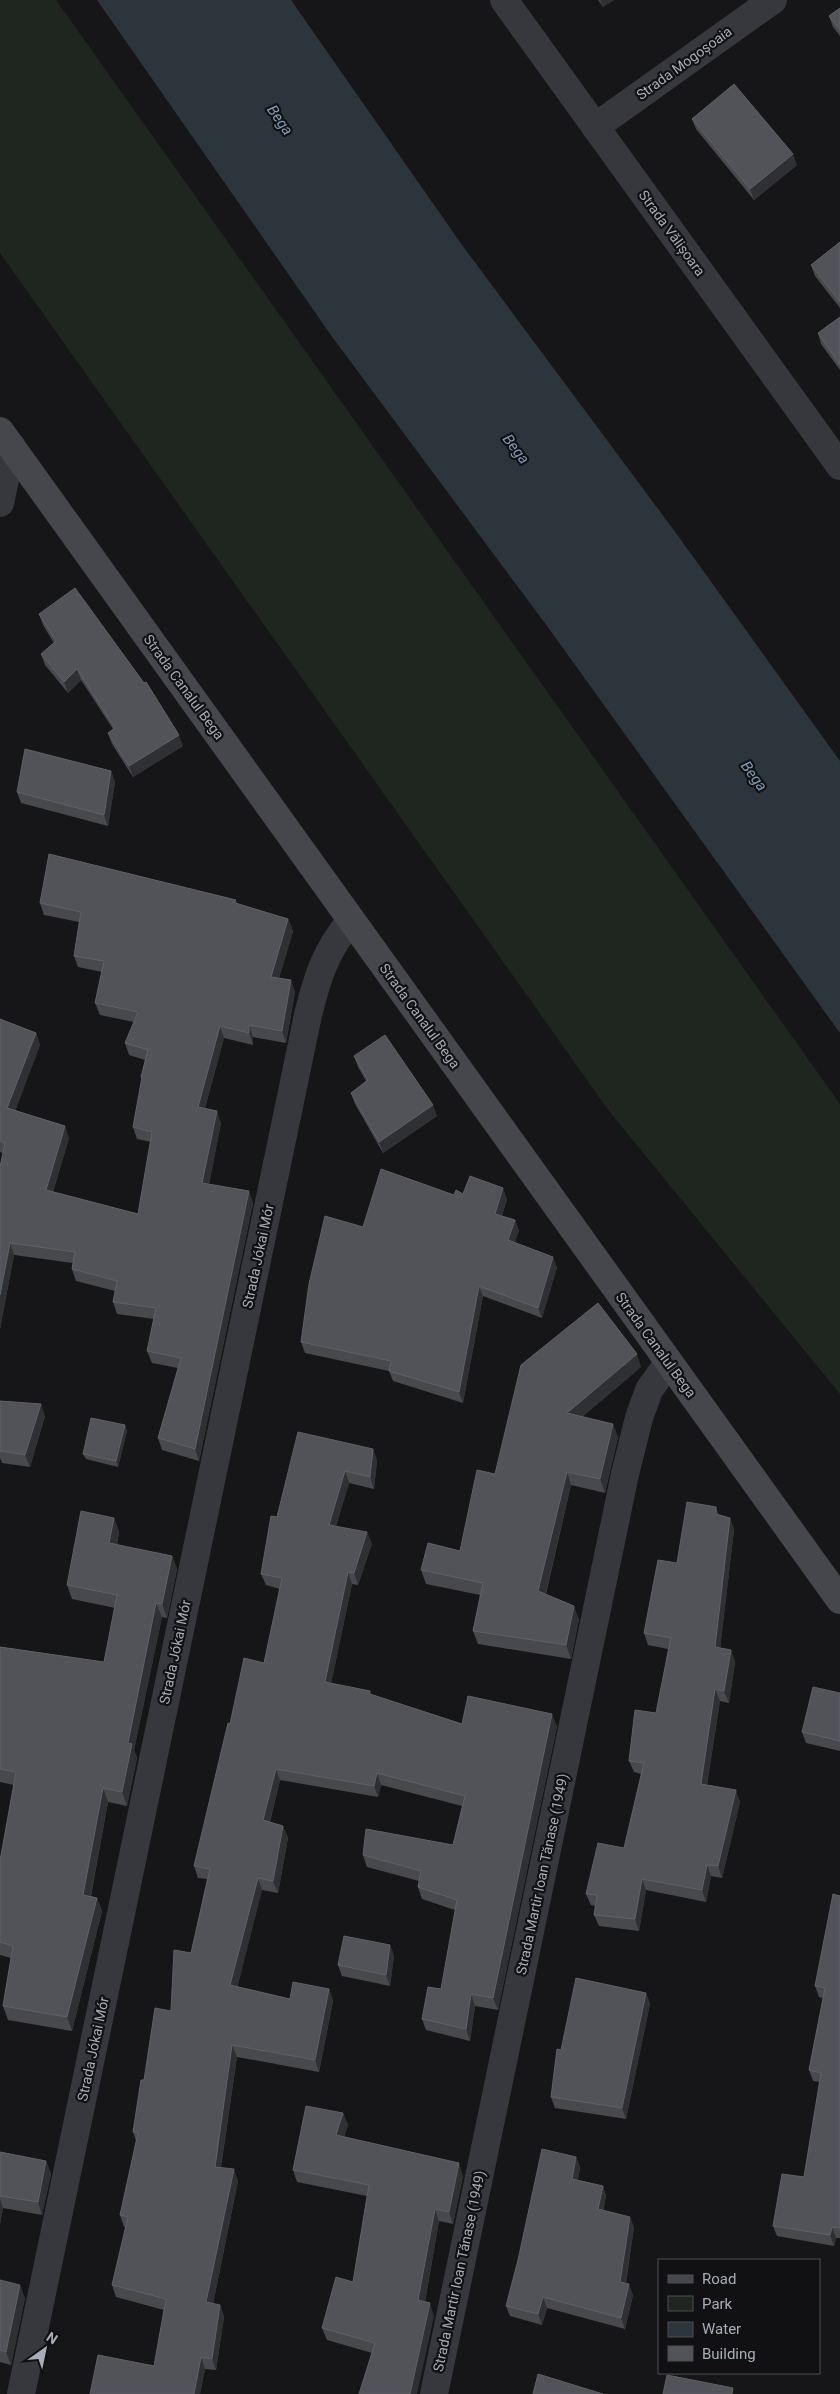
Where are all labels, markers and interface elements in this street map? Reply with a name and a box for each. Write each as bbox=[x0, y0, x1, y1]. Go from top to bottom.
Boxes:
street label: Strada Mogoșoaia bbox=[633, 23, 735, 104]
water label: Bega bbox=[263, 101, 297, 139]
street label: Strada Vălișoara bbox=[635, 187, 708, 280]
water label: Bega bbox=[499, 430, 533, 468]
street label: Strada Canalul Bega bbox=[141, 631, 227, 743]
water label: Bega bbox=[737, 757, 771, 795]
street label: Strada Canalul Bega bbox=[377, 960, 463, 1072]
street label: Strada Jókai Mór bbox=[239, 1202, 277, 1310]
street label: Strada Canalul Bega bbox=[613, 1289, 699, 1401]
street label: Strada Jókai Mór bbox=[156, 1598, 194, 1706]
street label: Strada Martir Ioan Tănase (1949) bbox=[513, 1772, 572, 1976]
street label: Strada Jókai Mór bbox=[74, 1995, 112, 2103]
street label: Strada Martir Ioan Tănase (1949) bbox=[430, 2169, 489, 2373]
legend bbox=[658, 2259, 820, 2374]
text: Road bbox=[702, 2270, 736, 2288]
text: Park bbox=[702, 2295, 733, 2313]
text: Water bbox=[702, 2320, 741, 2338]
north arrow bbox=[20, 2324, 70, 2374]
text: N bbox=[44, 2329, 61, 2348]
text: Building bbox=[702, 2345, 756, 2363]

